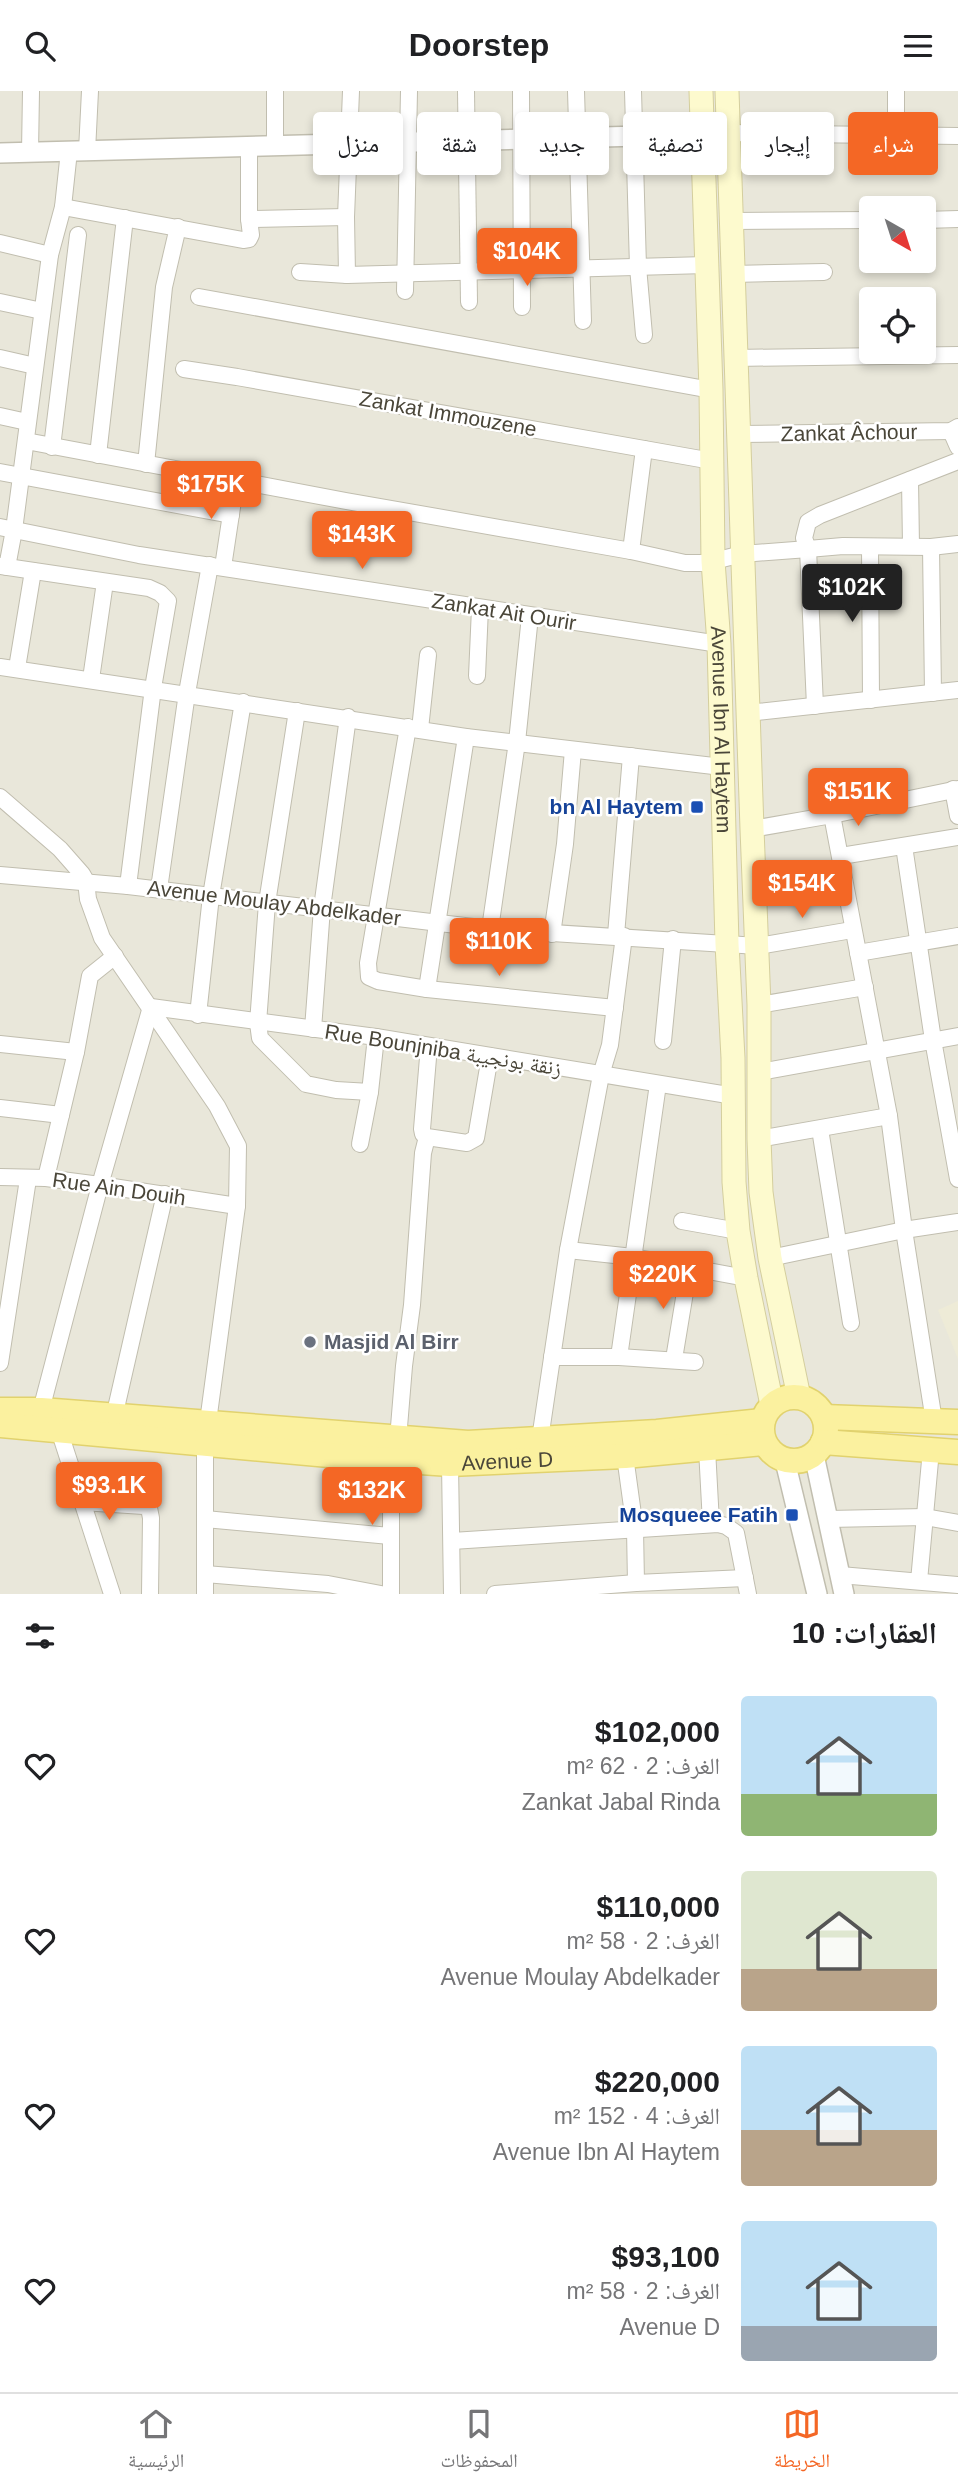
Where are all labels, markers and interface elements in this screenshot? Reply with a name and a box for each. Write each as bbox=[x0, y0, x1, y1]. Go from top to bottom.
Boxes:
icon: search bbox=[21, 27, 59, 65]
text: Doorstep bbox=[409, 27, 549, 63]
icon: menu bbox=[899, 27, 937, 65]
chip: منزل bbox=[313, 112, 403, 175]
chip: شقة bbox=[417, 112, 501, 175]
chip: جديد bbox=[515, 112, 609, 175]
chip: تصفية bbox=[623, 112, 727, 175]
chip: إيجار bbox=[741, 112, 834, 175]
chip: شراء bbox=[848, 112, 938, 175]
north arrow bbox=[859, 196, 936, 273]
map controls bbox=[859, 196, 936, 364]
pin: $104K bbox=[478, 229, 576, 288]
text: $104K bbox=[493, 238, 561, 264]
button: locate bbox=[859, 287, 936, 364]
street label: Zankat Immouzene bbox=[358, 387, 539, 440]
street label: Zankat Âchour bbox=[781, 420, 917, 445]
pin: $175K bbox=[162, 461, 260, 521]
text: $175K bbox=[177, 471, 245, 497]
pin: $143K bbox=[313, 511, 411, 571]
text: $143K bbox=[328, 521, 396, 547]
pin: $102K bbox=[803, 565, 901, 624]
text: $102K bbox=[818, 574, 886, 600]
street label: Zankat Ait Ourir bbox=[430, 589, 578, 634]
street label: Avenue Ibn Al Haytem bbox=[707, 625, 736, 834]
pin: $151K bbox=[809, 769, 907, 828]
text: $151K bbox=[824, 778, 892, 804]
place label: bn Al Haytem bbox=[550, 795, 683, 818]
marker: bn Al Haytem bbox=[689, 799, 705, 815]
pin: $154K bbox=[753, 861, 851, 920]
text: $154K bbox=[768, 870, 836, 896]
street label: Avenue Moulay Abdelkader bbox=[146, 876, 402, 929]
pin: $110K bbox=[450, 919, 548, 978]
text: $110K bbox=[466, 928, 532, 954]
street label: Rue Bounjniba زنقة بونجيبة bbox=[323, 1019, 563, 1080]
street label: Rue Ain Douih bbox=[51, 1168, 187, 1209]
pin: $220K bbox=[614, 1251, 712, 1311]
text: $220K bbox=[629, 1261, 697, 1287]
place label: Masjid Al Birr bbox=[324, 1330, 459, 1353]
marker: Masjid Al Birr bbox=[302, 1334, 318, 1350]
street label: Avenue D bbox=[461, 1447, 554, 1474]
pin: $93.1K bbox=[52, 1463, 166, 1522]
pin: $132K bbox=[323, 1467, 421, 1527]
text: $93.1K bbox=[72, 1472, 146, 1498]
text: $132K bbox=[338, 1477, 406, 1503]
place label: Mosqueee Fatih bbox=[619, 1503, 778, 1526]
marker: Mosqueee Fatih bbox=[784, 1507, 800, 1523]
text: العقارات: 10 bbox=[792, 1616, 937, 1649]
icon: filters bbox=[21, 1617, 59, 1655]
text: $102,000 bbox=[595, 1715, 720, 1748]
icon: home bbox=[797, 1724, 881, 1808]
icon: heart bbox=[21, 1747, 59, 1785]
text: الغرف: 2 · 62 m² bbox=[566, 1753, 720, 1779]
text: Zankat Jabal Rinda bbox=[522, 1789, 720, 1815]
text: $110,000 bbox=[597, 1890, 720, 1923]
icon: home bbox=[797, 1899, 881, 1983]
icon: heart bbox=[21, 1922, 59, 1960]
text: الغرف: 2 · 58 m² bbox=[566, 1928, 720, 1954]
text: Avenue Moulay Abdelkader bbox=[440, 1964, 720, 1990]
text: $220,000 bbox=[595, 2065, 720, 2098]
icon: home bbox=[797, 2074, 881, 2158]
icon: heart bbox=[21, 2097, 59, 2135]
text: الغرف: 4 · 152 m² bbox=[554, 2103, 720, 2129]
text: Avenue Ibn Al Haytem bbox=[493, 2139, 720, 2165]
text: $93,100 bbox=[612, 2240, 720, 2273]
icon: home bbox=[797, 2249, 881, 2333]
icon: heart bbox=[21, 2272, 59, 2310]
text: الغرف: 2 · 58 m² bbox=[566, 2278, 720, 2304]
text: Avenue D bbox=[619, 2314, 720, 2340]
tab: الرئيسية bbox=[128, 2405, 184, 2479]
tab: المحفوظات bbox=[441, 2405, 518, 2479]
tab: الخريطة bbox=[774, 2405, 830, 2479]

